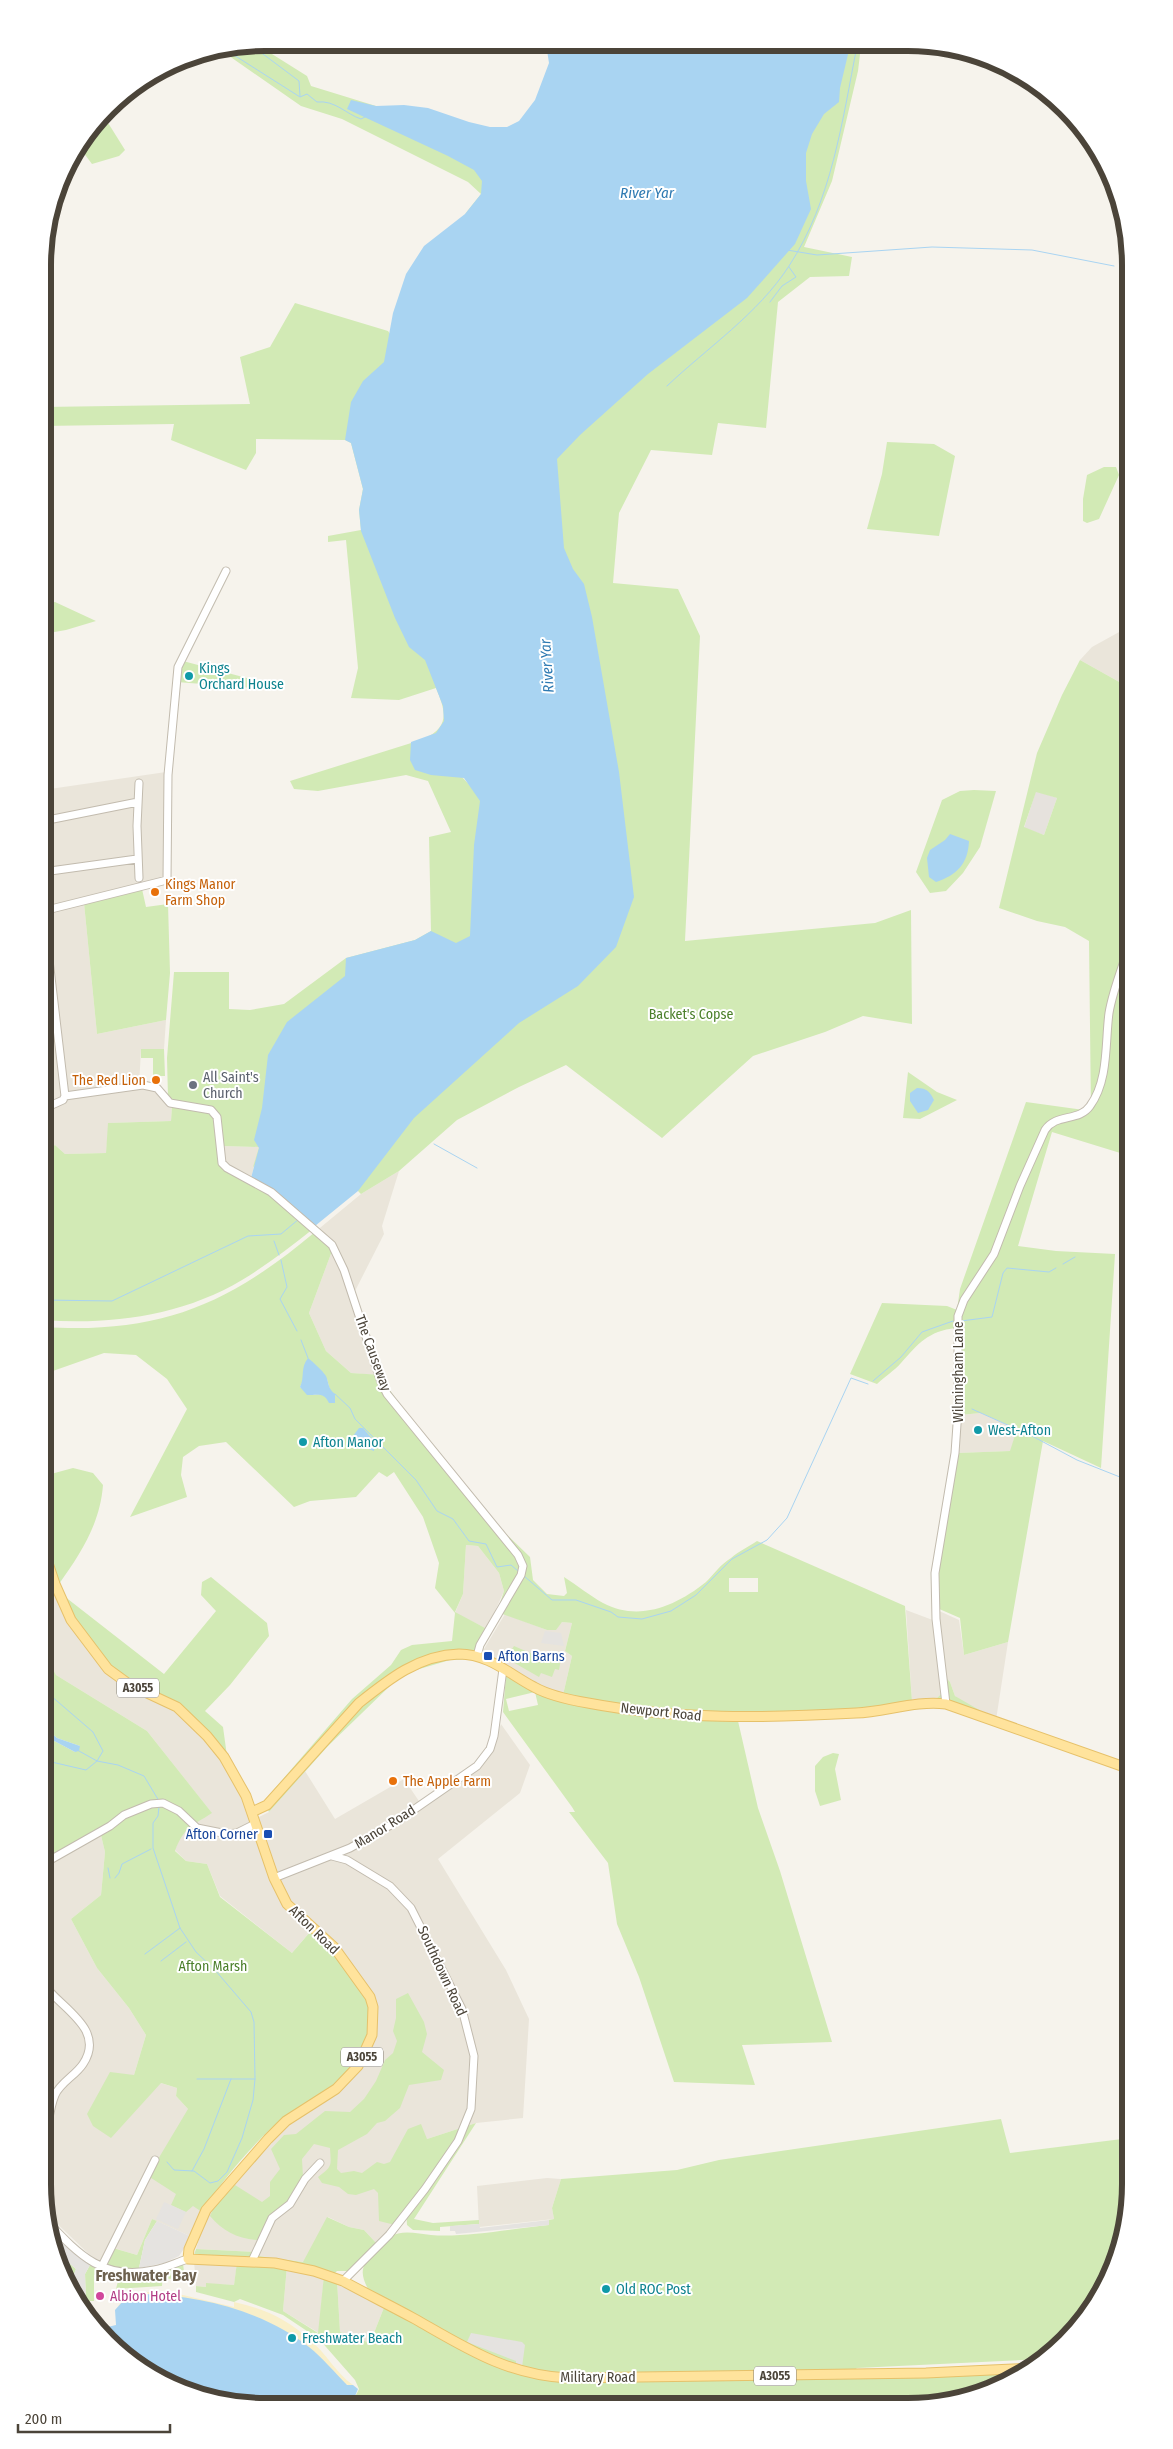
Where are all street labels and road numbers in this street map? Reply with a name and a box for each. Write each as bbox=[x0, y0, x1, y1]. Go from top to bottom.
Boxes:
street label: The Causeway bbox=[351, 1313, 395, 1394]
street label: Wilmingham Lane bbox=[950, 1321, 967, 1423]
road number: A3055 bbox=[117, 1679, 159, 1698]
street label: Newport Road bbox=[620, 1699, 702, 1725]
street label: Manor Road bbox=[351, 1802, 419, 1852]
street label: Afton Road bbox=[285, 1902, 343, 1958]
street label: Southdown Road bbox=[414, 1923, 470, 2019]
road number: A3055 bbox=[341, 2048, 383, 2066]
road number: A3055 bbox=[754, 2366, 796, 2386]
street label: Military Road bbox=[560, 2369, 636, 2386]

